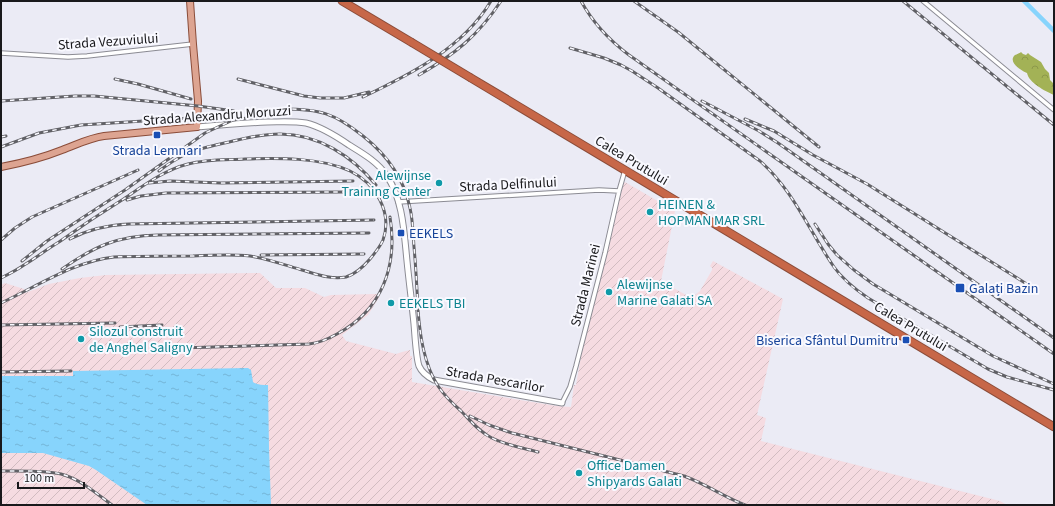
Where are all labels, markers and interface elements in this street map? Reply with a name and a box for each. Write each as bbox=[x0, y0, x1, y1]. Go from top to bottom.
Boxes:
street label: Strada Vezuviului bbox=[57, 29, 159, 55]
street label: Strada Alexandru Moruzzi bbox=[142, 101, 292, 131]
marker: Strada Lemnari bbox=[152, 130, 162, 140]
street label: Calea Prutului bbox=[591, 131, 672, 191]
place label: Strada Lemnari bbox=[112, 141, 202, 161]
place label: Alewijnse Training Center bbox=[342, 166, 431, 202]
street label: Strada Delfinului bbox=[459, 172, 557, 198]
marker: Alewijnse Training Center bbox=[434, 178, 444, 188]
place label: HEINEN & HOPMAN MAR SRL bbox=[658, 195, 765, 231]
marker: HEINEN & HOPMAN MAR SRL bbox=[645, 207, 655, 217]
place label: EEKELS bbox=[409, 224, 453, 244]
marker: EEKELS bbox=[396, 228, 406, 238]
street label: Strada Marinei bbox=[566, 242, 606, 329]
place label: Alewijnse Marine Galati SA bbox=[617, 275, 713, 311]
place label: Galați Bazin bbox=[969, 279, 1038, 299]
marker: Galați Bazin bbox=[954, 282, 966, 294]
marker: Alewijnse Marine Galati SA bbox=[604, 287, 614, 297]
place label: EEKELS TBI bbox=[399, 294, 465, 314]
street label: Calea Prutului bbox=[870, 297, 951, 357]
marker: EEKELS TBI bbox=[386, 298, 396, 308]
place label: Silozul construit de Anghel Saligny bbox=[89, 322, 193, 358]
place label: Biserica Sfântul Dumitru bbox=[756, 331, 898, 351]
marker: Silozul construit de Anghel Saligny bbox=[76, 334, 86, 344]
marker: Biserica Sfântul Dumitru bbox=[901, 335, 911, 345]
street label: Strada Pescarilor bbox=[444, 362, 545, 398]
place label: Office Damen Shipyards Galati bbox=[587, 456, 682, 492]
scale bar bbox=[18, 464, 84, 490]
marker: Office Damen Shipyards Galati bbox=[574, 468, 584, 478]
text: 100 m bbox=[24, 470, 54, 487]

